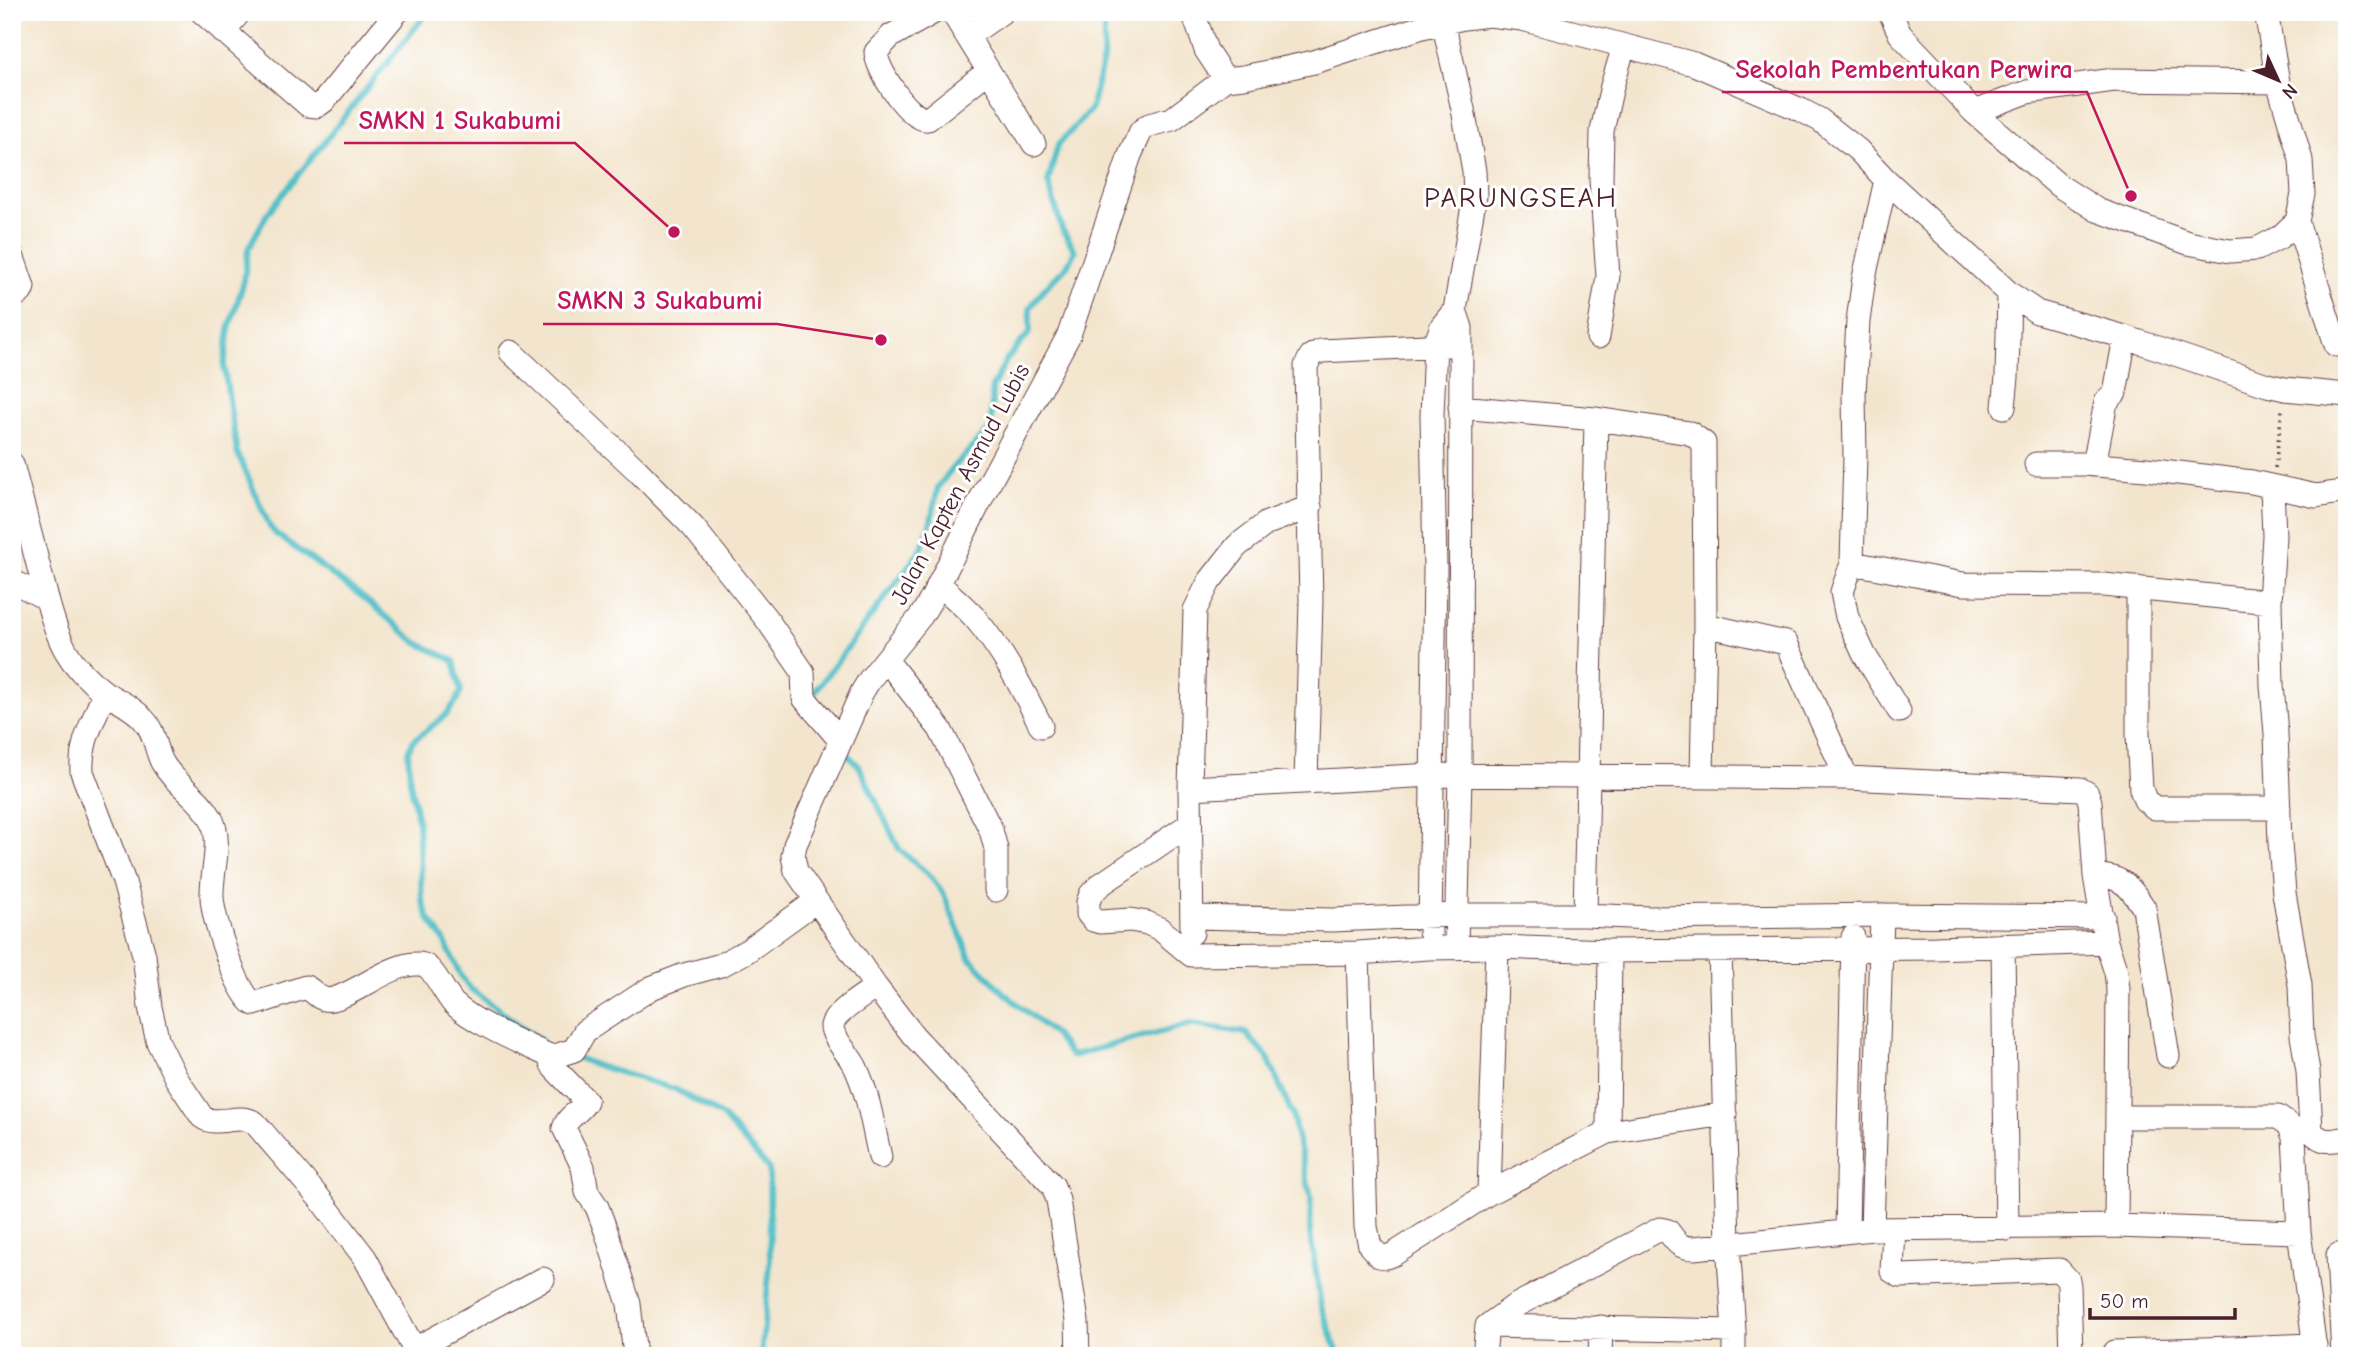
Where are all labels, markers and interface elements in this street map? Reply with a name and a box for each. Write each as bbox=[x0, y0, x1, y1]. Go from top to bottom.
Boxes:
callout: Sekolah Pembentukan Perwira bbox=[1722, 45, 2087, 92]
north arrow bbox=[2244, 46, 2314, 116]
text: Sekolah Pembentukan Perwira bbox=[1735, 55, 2073, 85]
text: N bbox=[2277, 79, 2302, 103]
callout: SMKN 1 Sukabumi bbox=[344, 96, 575, 143]
text: SMKN 1 Sukabumi bbox=[359, 106, 561, 136]
district label: PARUNGSEAH bbox=[1424, 182, 1618, 214]
callout: SMKN 3 Sukabumi bbox=[543, 277, 777, 324]
text: SMKN 3 Sukabumi bbox=[557, 286, 763, 316]
street label: Jalan Kapten Asmud Lubis bbox=[884, 359, 1036, 609]
scale bar bbox=[2090, 1277, 2235, 1321]
text: 50 m bbox=[2100, 1289, 2149, 1313]

